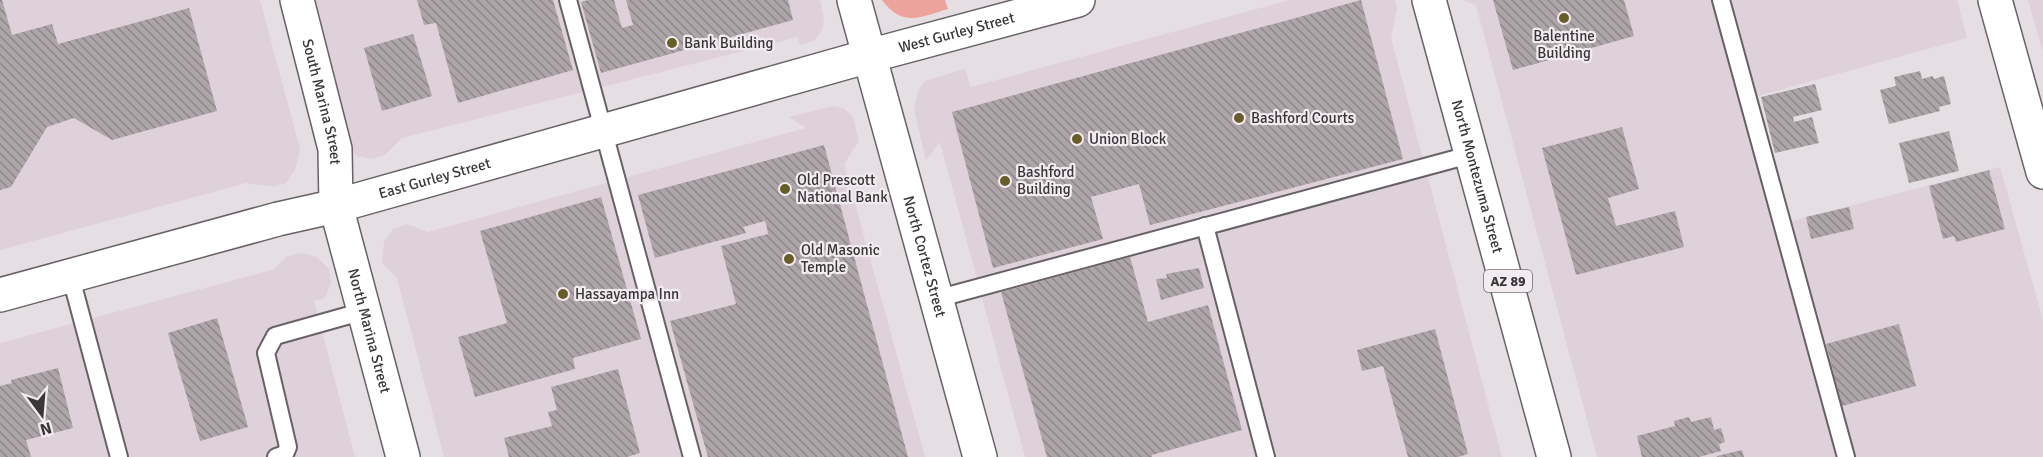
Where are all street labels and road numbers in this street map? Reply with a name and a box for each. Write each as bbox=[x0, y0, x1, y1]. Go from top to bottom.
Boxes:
street label: West Gurley Street bbox=[897, 8, 1016, 57]
street label: South Marina Street bbox=[298, 37, 344, 165]
street label: North Montezuma Street bbox=[1448, 98, 1507, 255]
street label: East Gurley Street bbox=[376, 154, 493, 203]
street label: North Cortez Street bbox=[899, 194, 950, 319]
street label: North Marina Street bbox=[344, 266, 395, 395]
road number: AZ 89 bbox=[1484, 270, 1532, 292]

